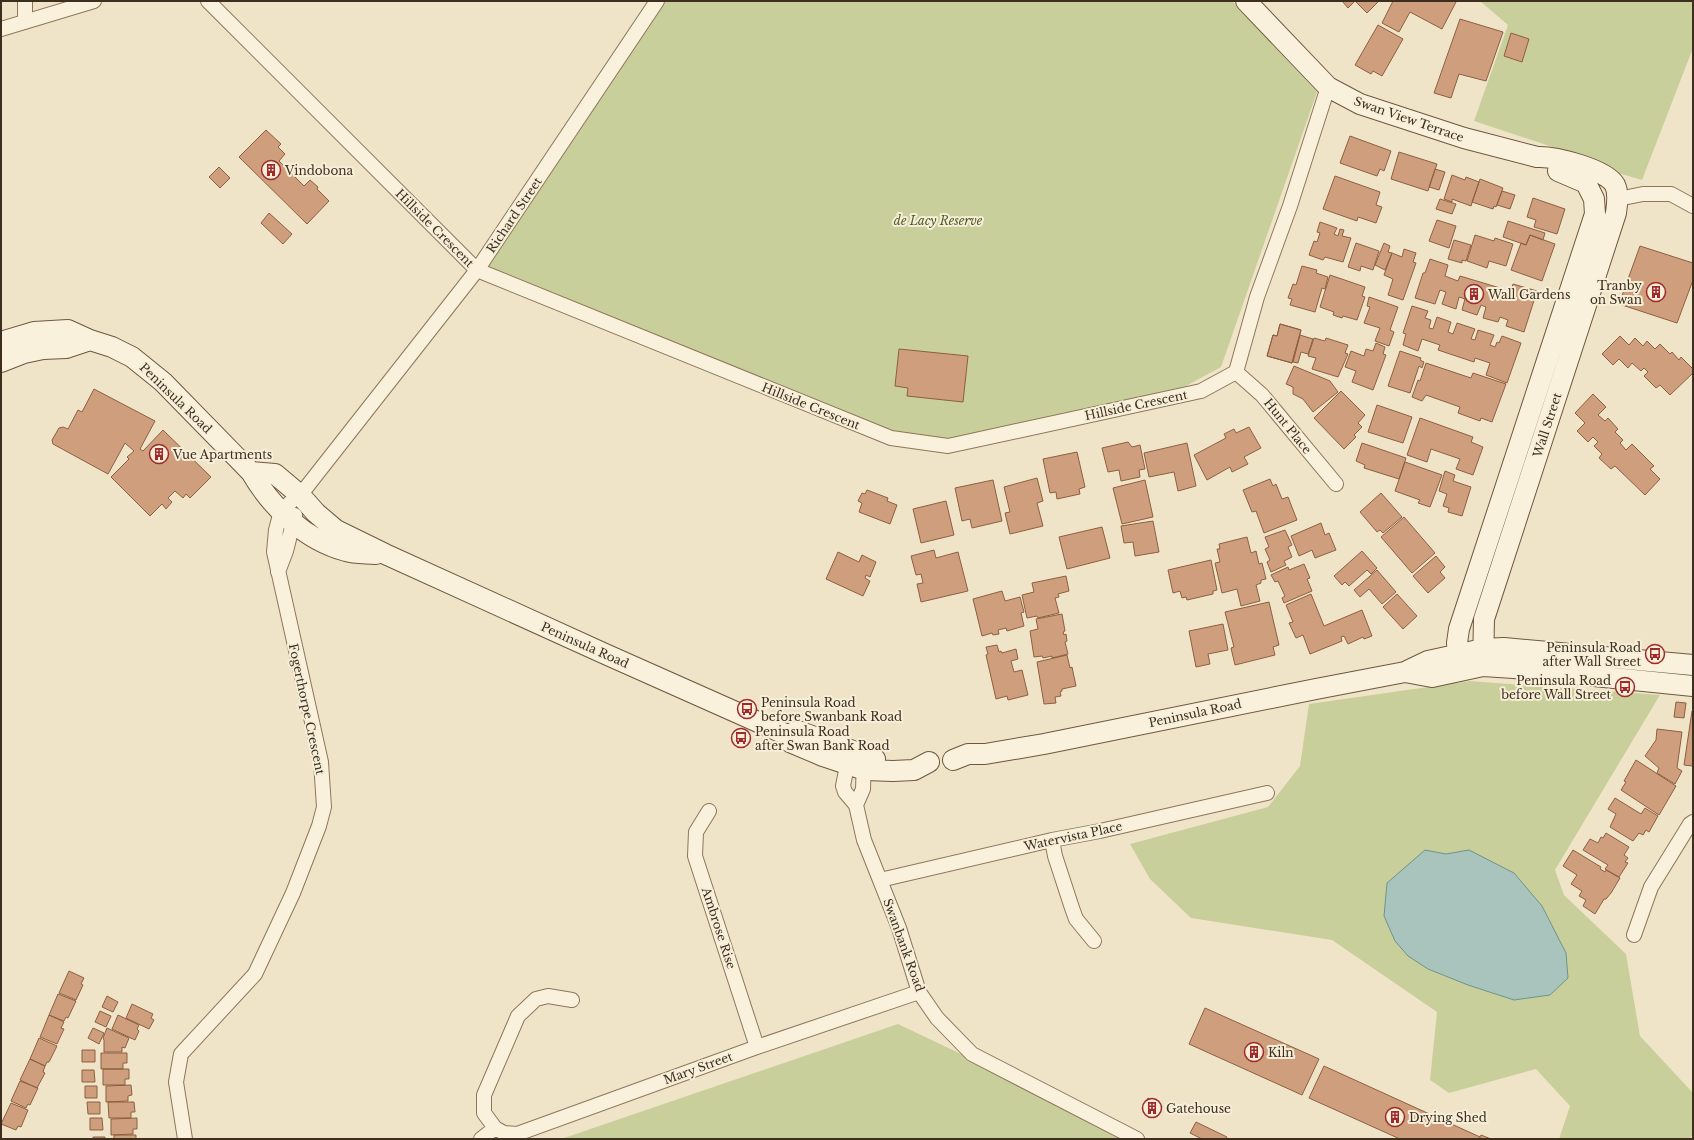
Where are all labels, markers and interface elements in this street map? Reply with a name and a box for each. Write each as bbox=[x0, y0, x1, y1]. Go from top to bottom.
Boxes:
street label: Swan View Terrace bbox=[1352, 93, 1466, 145]
building icon: Vindobona bbox=[260, 159, 282, 181]
place label: Vindobona bbox=[284, 163, 354, 178]
street label: Richard Street bbox=[483, 174, 545, 256]
street label: Hillside Crescent bbox=[393, 186, 478, 271]
park label: de Lacy Reserve bbox=[894, 213, 983, 228]
place label: Tranby on Swan bbox=[1590, 278, 1642, 307]
building icon: Tranby on Swan bbox=[1645, 281, 1667, 303]
building icon: Wall Gardens bbox=[1463, 283, 1485, 305]
place label: Wall Gardens bbox=[1487, 287, 1570, 302]
street label: Peninsula Road bbox=[137, 360, 215, 436]
street label: Hillside Crescent bbox=[760, 379, 863, 433]
street label: Hillside Crescent bbox=[1083, 387, 1189, 423]
street label: Wall Street bbox=[1529, 390, 1565, 460]
street label: Hunt Place bbox=[1261, 395, 1315, 457]
building icon: Vue Apartments bbox=[148, 443, 170, 465]
place label: Vue Apartments bbox=[172, 447, 272, 462]
street label: Peninsula Road bbox=[539, 619, 631, 671]
place label: Peninsula Road after Wall Street bbox=[1543, 640, 1641, 669]
street label: Fogerthorpe Crescent bbox=[286, 642, 328, 776]
bus stop icon: Peninsula Road after Wall Street bbox=[1644, 643, 1666, 665]
place label: Peninsula Road before Wall Street bbox=[1500, 673, 1611, 702]
bus stop icon: Peninsula Road before Wall Street bbox=[1614, 676, 1636, 698]
place label: Peninsula Road before Swanbank Road bbox=[760, 695, 902, 724]
street label: Peninsula Road bbox=[1147, 696, 1243, 730]
bus stop icon: Peninsula Road before Swanbank Road bbox=[736, 698, 758, 720]
place label: Peninsula Road after Swan Bank Road bbox=[755, 724, 890, 753]
bus stop icon: Peninsula Road after Swan Bank Road bbox=[730, 727, 752, 749]
street label: Watervista Place bbox=[1021, 818, 1124, 854]
street label: Ambrose Rise bbox=[698, 884, 739, 971]
street label: Swanbank Road bbox=[880, 896, 928, 994]
building icon: Kiln bbox=[1243, 1041, 1265, 1063]
place label: Kiln bbox=[1268, 1045, 1294, 1060]
street label: Mary Street bbox=[661, 1048, 735, 1087]
building icon: Gatehouse bbox=[1141, 1097, 1163, 1119]
place label: Gatehouse bbox=[1166, 1101, 1231, 1116]
building icon: Drying Shed bbox=[1384, 1106, 1406, 1128]
place label: Drying Shed bbox=[1409, 1110, 1487, 1125]

